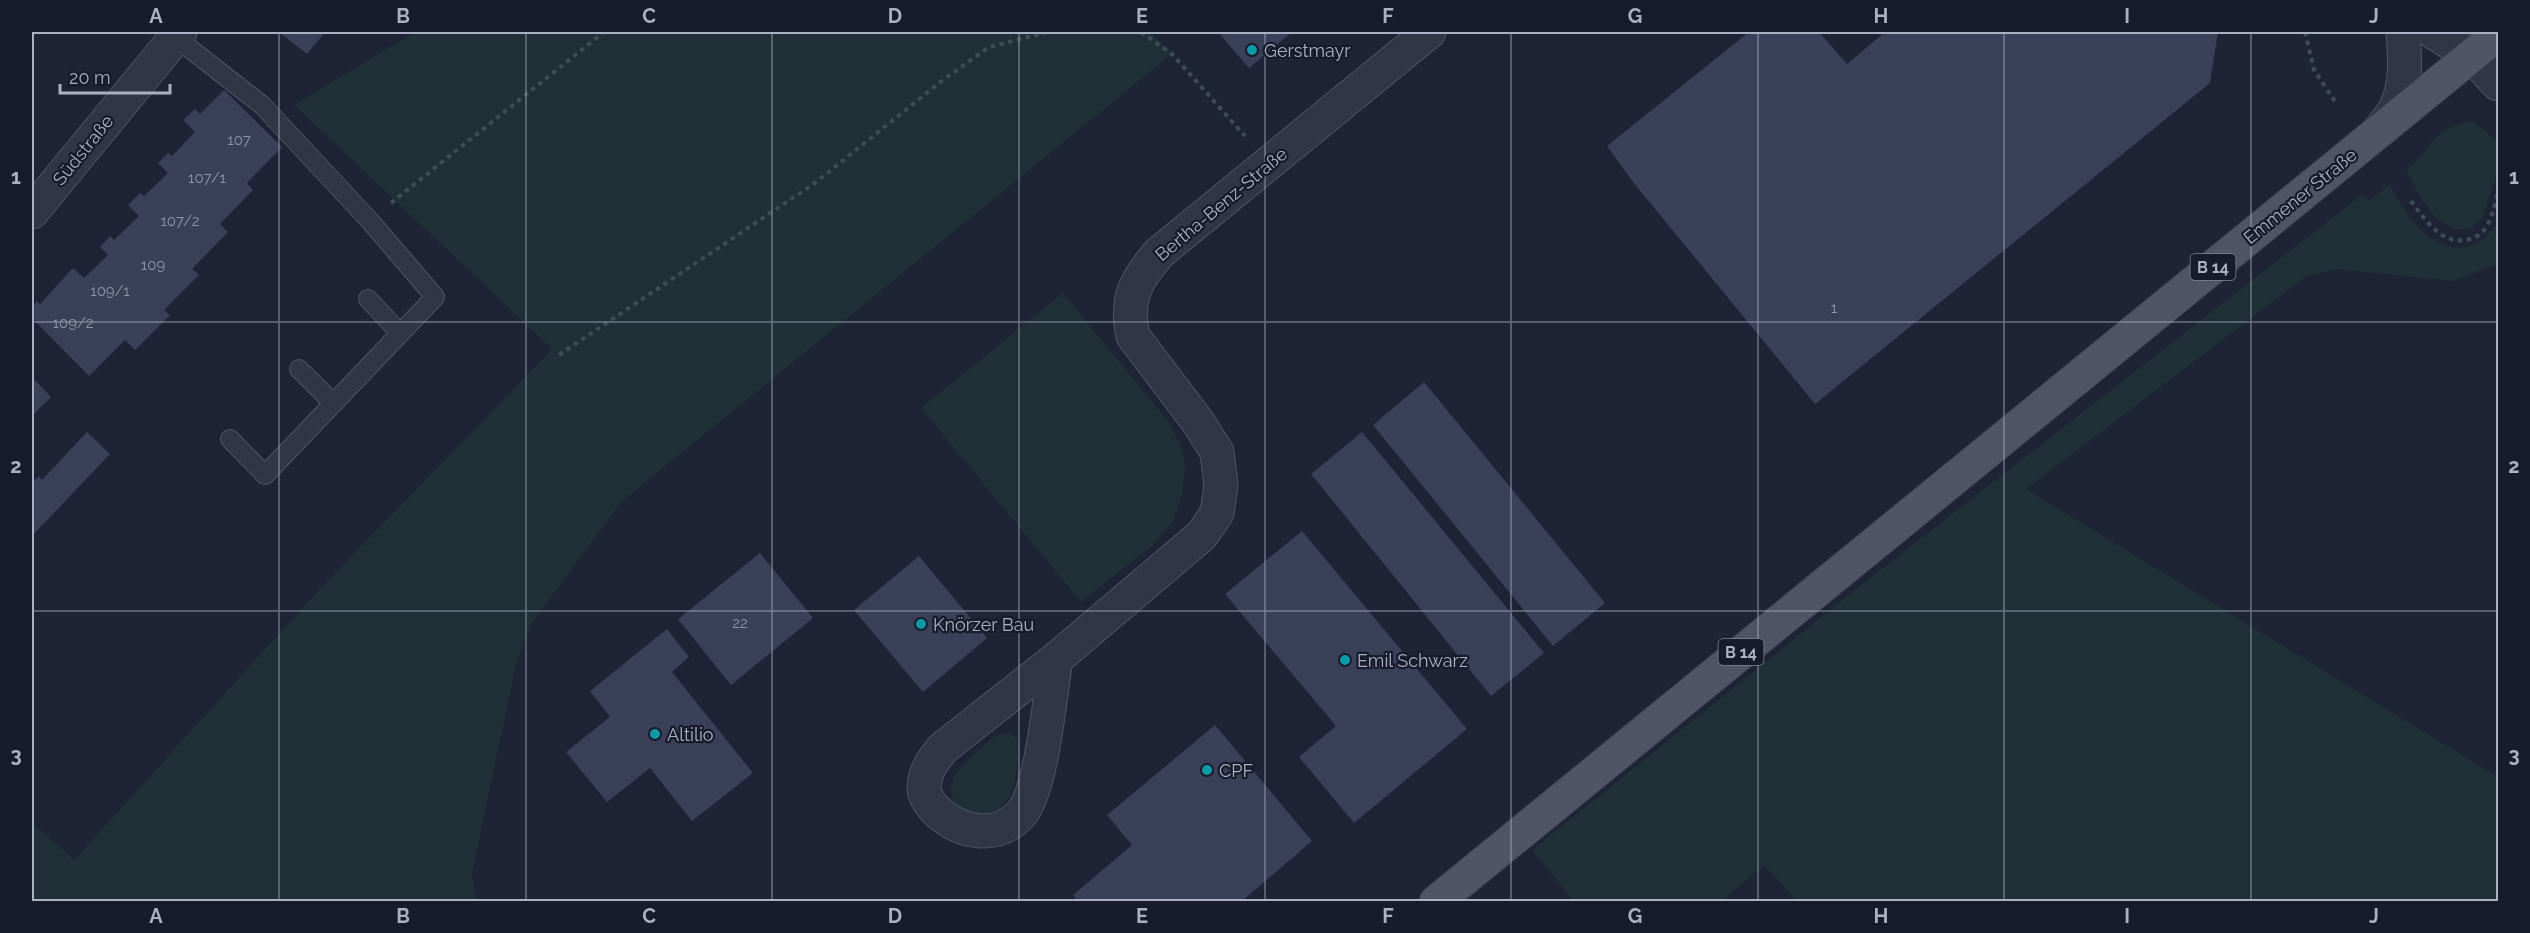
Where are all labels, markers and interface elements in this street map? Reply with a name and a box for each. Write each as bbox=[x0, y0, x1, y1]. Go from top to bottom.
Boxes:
text: A bbox=[149, 4, 163, 28]
text: B bbox=[396, 4, 410, 28]
text: C bbox=[642, 4, 656, 28]
text: D bbox=[888, 4, 902, 28]
text: E bbox=[1136, 4, 1148, 28]
text: F bbox=[1382, 4, 1394, 28]
text: G bbox=[1628, 4, 1642, 28]
text: H bbox=[1874, 4, 1888, 28]
text: I bbox=[2124, 4, 2130, 28]
text: J bbox=[2369, 4, 2379, 28]
place label: Gerstmayr bbox=[1264, 40, 1351, 61]
marker: Gerstmayr bbox=[1245, 43, 1259, 57]
scale bar bbox=[60, 57, 170, 95]
text: 20 m bbox=[69, 67, 111, 88]
street label: Südstraße bbox=[48, 110, 118, 189]
house number: 107 bbox=[227, 131, 251, 149]
street label: Bertha-Benz-Straße bbox=[1151, 143, 1291, 265]
street label: Emmener Straße bbox=[2239, 144, 2361, 248]
text: 1 bbox=[11, 165, 21, 189]
text: 1 bbox=[2509, 165, 2519, 189]
house number: 107/1 bbox=[188, 169, 226, 187]
house number: 107/2 bbox=[160, 212, 200, 230]
road number: B 14 bbox=[2190, 254, 2236, 280]
house number: 109 bbox=[141, 256, 165, 274]
house number: 109/1 bbox=[90, 282, 130, 300]
house number: 1 bbox=[1831, 299, 1838, 317]
house number: 109/2 bbox=[53, 314, 94, 332]
text: 2 bbox=[10, 454, 22, 478]
text: 2 bbox=[2508, 454, 2520, 478]
house number: 22 bbox=[732, 614, 748, 632]
place label: Knörzer Bau bbox=[933, 614, 1034, 635]
marker: Knörzer Bau bbox=[914, 617, 928, 631]
road number: B 14 bbox=[1718, 639, 1764, 665]
place label: Emil Schwarz bbox=[1357, 650, 1468, 671]
marker: Emil Schwarz bbox=[1338, 653, 1352, 667]
place label: Altilio bbox=[667, 724, 714, 745]
marker: Altilio bbox=[648, 727, 662, 741]
text: 3 bbox=[10, 743, 22, 767]
text: 3 bbox=[2508, 743, 2520, 767]
place label: CPF bbox=[1219, 760, 1253, 781]
marker: CPF bbox=[1200, 763, 1214, 777]
text: A bbox=[149, 904, 163, 928]
text: B bbox=[396, 904, 410, 928]
text: C bbox=[642, 904, 656, 928]
text: D bbox=[888, 904, 902, 928]
text: E bbox=[1136, 904, 1148, 928]
text: F bbox=[1382, 904, 1394, 928]
text: G bbox=[1628, 904, 1642, 928]
text: H bbox=[1874, 904, 1888, 928]
text: I bbox=[2124, 904, 2130, 928]
text: J bbox=[2369, 904, 2379, 928]

